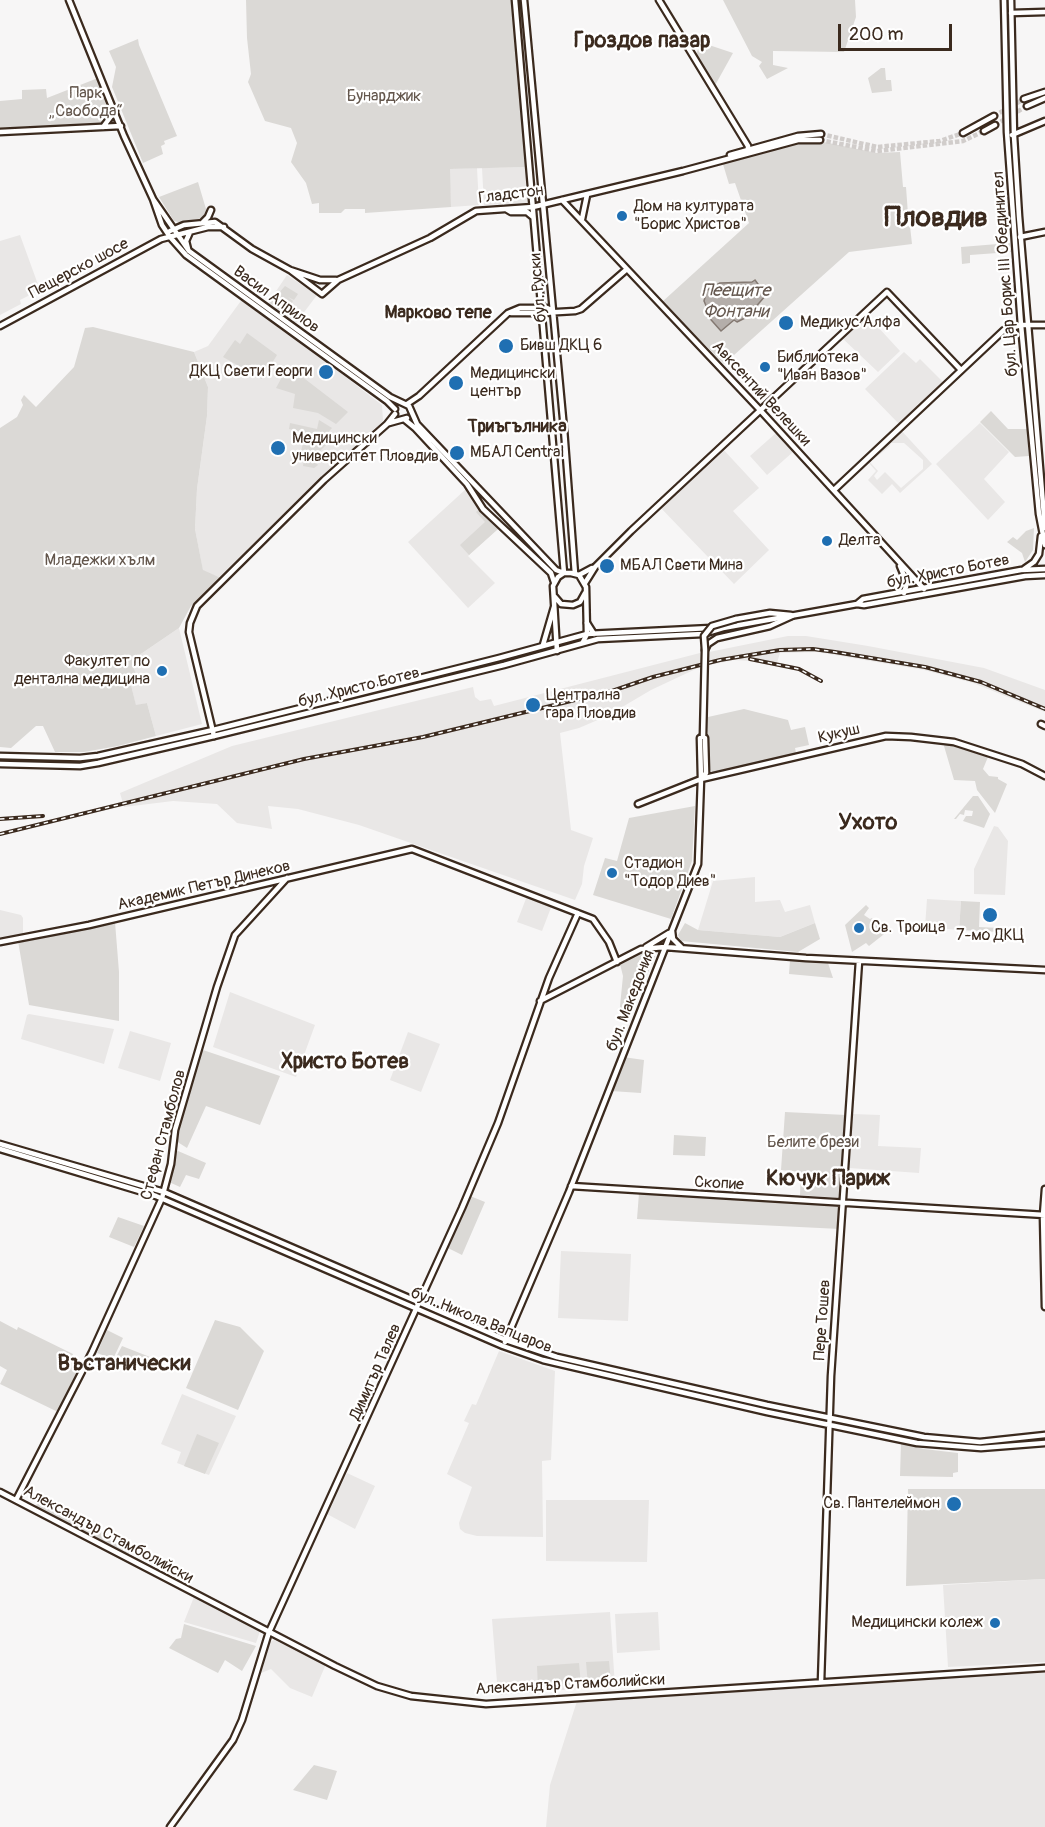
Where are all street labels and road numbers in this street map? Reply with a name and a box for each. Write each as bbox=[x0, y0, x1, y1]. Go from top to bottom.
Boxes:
street label: бул. Цар Борис III Обединител bbox=[989, 171, 1023, 377]
street label: Гладстон bbox=[477, 181, 545, 209]
street label: Пещерско шосе bbox=[26, 235, 132, 303]
street label: бул. Руски bbox=[526, 252, 552, 324]
street label: Васил Априлов bbox=[229, 262, 323, 338]
street label: Авксентий Велешки bbox=[707, 337, 815, 451]
street label: бул. Христо Ботев bbox=[885, 551, 1011, 593]
street label: бул. Христо Ботев bbox=[296, 664, 422, 712]
street label: Кукуш bbox=[816, 720, 862, 748]
street label: Академик Петър Динеков bbox=[116, 857, 292, 915]
street label: бул. Македония bbox=[603, 947, 659, 1055]
street label: Стефан Стамболов bbox=[137, 1068, 191, 1202]
street label: Скопие bbox=[694, 1173, 744, 1195]
street label: Пере Тошев bbox=[811, 1279, 835, 1361]
street label: бул. Никола Вапцаров bbox=[407, 1284, 555, 1358]
street label: Димитър Талев bbox=[346, 1321, 406, 1423]
street label: Александър Стамболийски bbox=[20, 1482, 196, 1588]
street label: Александър Стамболийски bbox=[475, 1670, 665, 1700]

